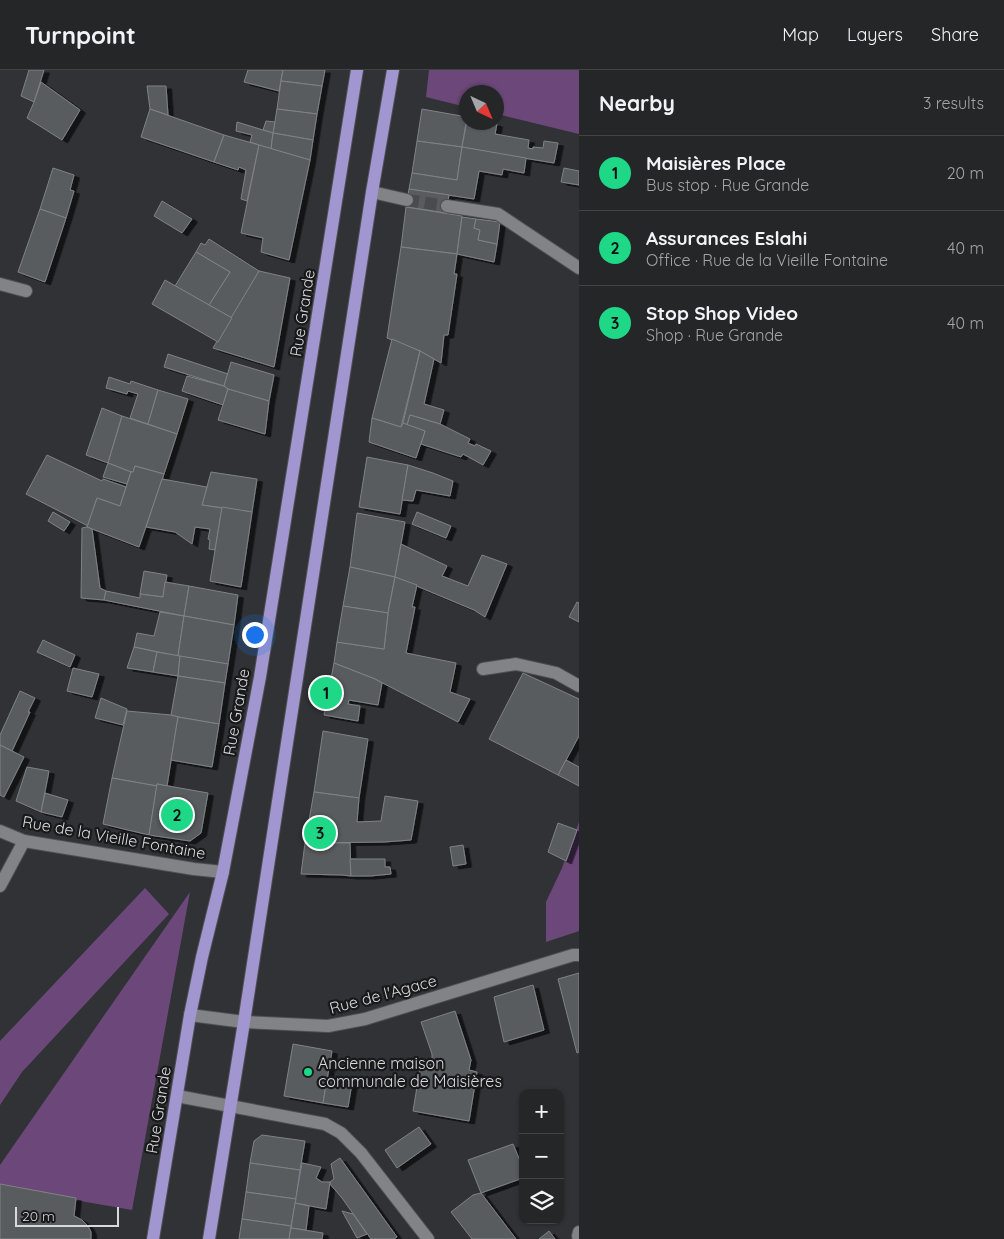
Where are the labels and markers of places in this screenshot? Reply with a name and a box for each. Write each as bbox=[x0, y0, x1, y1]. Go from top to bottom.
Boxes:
pin: 1 bbox=[310, 674, 342, 712]
pin: 2 bbox=[161, 796, 193, 834]
pin: 3 bbox=[304, 814, 336, 852]
place label: Ancienne maison communale de Maisières bbox=[318, 1053, 502, 1091]
marker: Ancienne maison communale de Maisières bbox=[302, 1066, 314, 1078]

